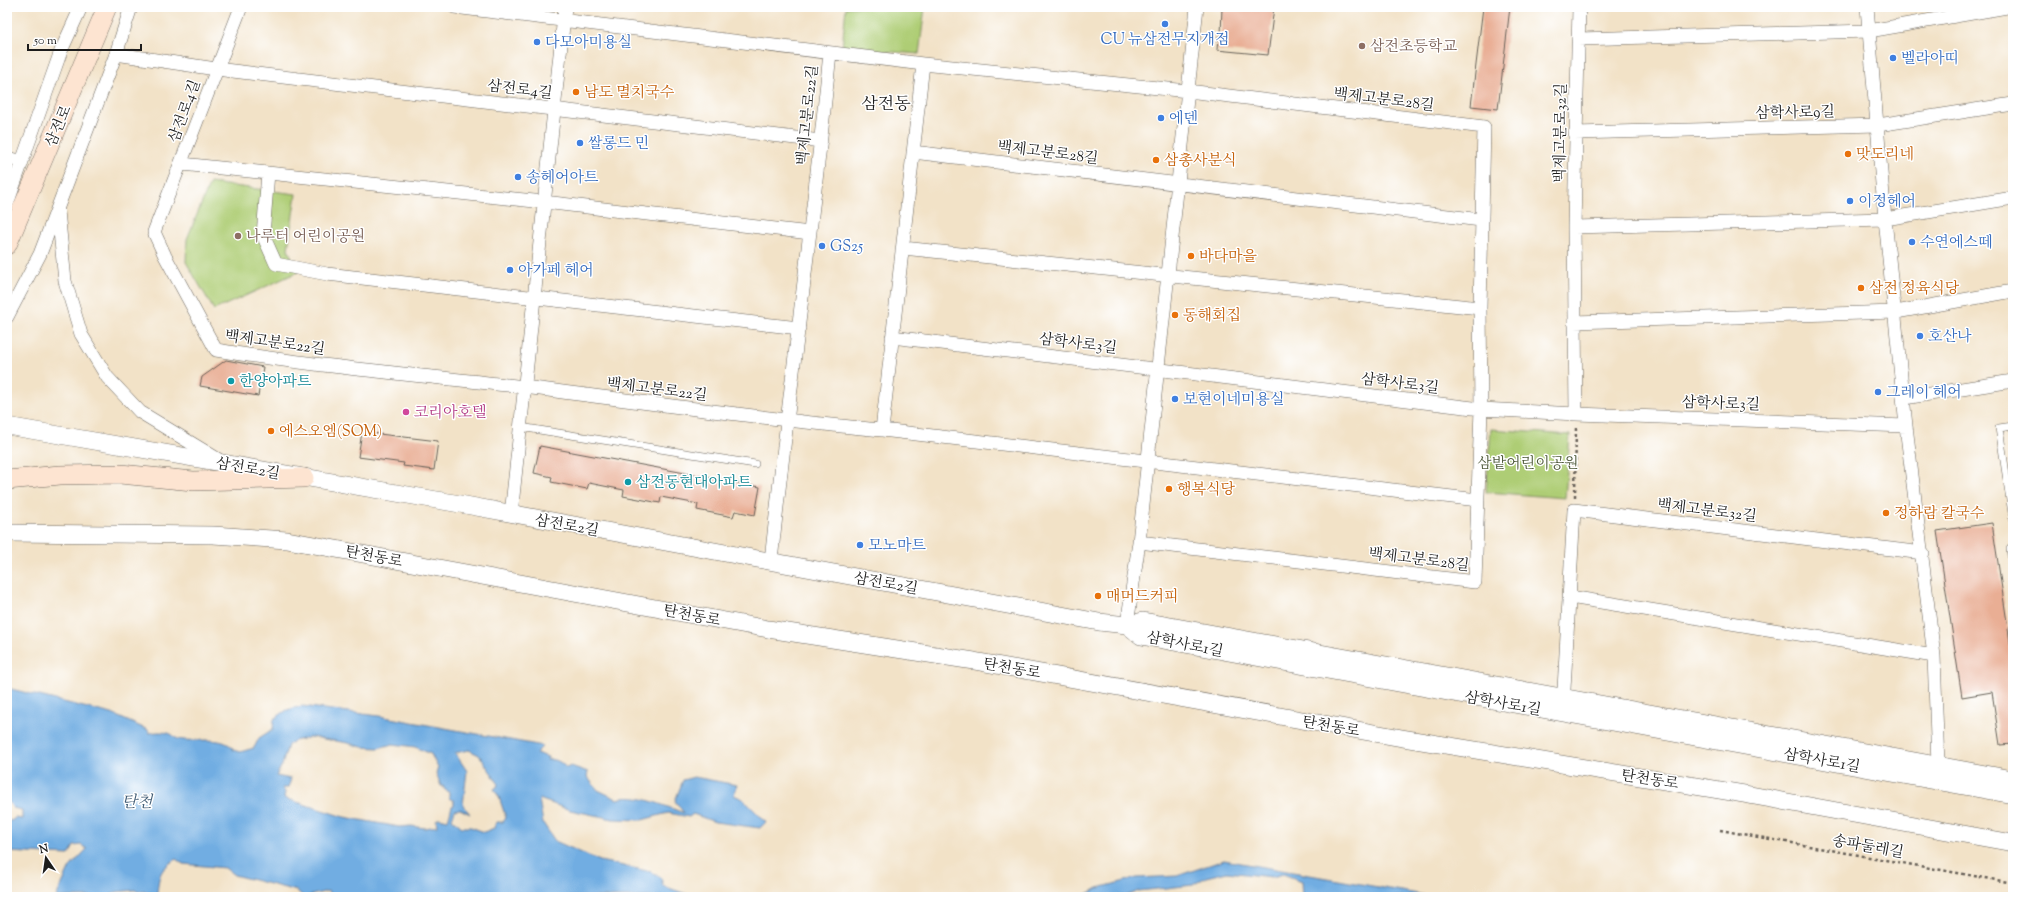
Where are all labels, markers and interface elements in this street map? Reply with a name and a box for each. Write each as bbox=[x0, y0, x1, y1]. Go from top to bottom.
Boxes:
marker: CU 뉴삼전무지개점 bbox=[1160, 19, 1170, 29]
scale bar bbox=[28, 26, 141, 52]
place label: CU 뉴삼전무지개점 bbox=[1101, 30, 1229, 51]
text: 50 m bbox=[33, 32, 57, 50]
place label: 다모아미용실 bbox=[545, 33, 632, 54]
marker: 다모아미용실 bbox=[532, 37, 542, 47]
place label: 삼전초등학교 bbox=[1370, 37, 1457, 58]
marker: 삼전초등학교 bbox=[1357, 41, 1367, 51]
place label: 벨라아띠 bbox=[1901, 49, 1959, 70]
marker: 벨라아띠 bbox=[1888, 53, 1898, 63]
street label: 백제고분로22길 bbox=[793, 64, 824, 166]
street label: 삼전로4길 bbox=[486, 76, 554, 105]
street label: 삼전로4길 bbox=[164, 77, 206, 146]
place label: 남도 멸치국수 bbox=[584, 83, 675, 104]
street label: 백제고분로32길 bbox=[1550, 83, 1573, 183]
street label: 백제고분로28길 bbox=[1332, 84, 1435, 117]
marker: 남도 멸치국수 bbox=[571, 87, 581, 97]
district label: 삼전동 bbox=[861, 93, 911, 117]
street label: 삼전로 bbox=[41, 102, 78, 151]
street label: 삼학사로9길 bbox=[1755, 102, 1835, 125]
place label: 에덴 bbox=[1169, 109, 1198, 130]
marker: 에덴 bbox=[1156, 113, 1166, 123]
place label: 쌀롱드 민 bbox=[588, 134, 649, 155]
street label: 백제고분로28길 bbox=[996, 137, 1099, 170]
marker: 쌀롱드 민 bbox=[575, 138, 585, 148]
place label: 맛도리네 bbox=[1856, 145, 1914, 166]
marker: 맛도리네 bbox=[1843, 149, 1853, 159]
place label: 삼총사분식 bbox=[1164, 151, 1236, 172]
marker: 삼총사분식 bbox=[1151, 155, 1161, 165]
place label: 송헤어아트 bbox=[526, 168, 599, 189]
marker: 송헤어아트 bbox=[513, 172, 523, 182]
place label: 이정헤어 bbox=[1858, 192, 1916, 213]
marker: 이정헤어 bbox=[1845, 196, 1855, 206]
place label: 나루터 어린이공원 bbox=[246, 227, 365, 248]
marker: 나루터 어린이공원 bbox=[233, 231, 243, 241]
place label: 수연에스떼 bbox=[1920, 233, 1992, 254]
place label: GS25 bbox=[830, 237, 863, 258]
marker: 수연에스떼 bbox=[1907, 237, 1917, 247]
marker: GS25 bbox=[817, 241, 827, 251]
place label: 바다마을 bbox=[1199, 247, 1257, 268]
marker: 바다마을 bbox=[1186, 251, 1196, 261]
place label: 아가페 헤어 bbox=[518, 261, 594, 282]
marker: 아가페 헤어 bbox=[505, 265, 515, 275]
place label: 삼전 정육식당 bbox=[1869, 279, 1960, 300]
marker: 삼전 정육식당 bbox=[1856, 283, 1866, 293]
place label: 동해회집 bbox=[1183, 306, 1241, 327]
marker: 동해회집 bbox=[1170, 310, 1180, 320]
street label: 백제고분로22길 bbox=[223, 326, 326, 361]
place label: 호산나 bbox=[1928, 327, 1972, 348]
street label: 삼학사로3길 bbox=[1038, 329, 1118, 360]
marker: 호산나 bbox=[1915, 331, 1925, 341]
street label: 삼학사로3길 bbox=[1360, 369, 1440, 400]
place label: 한양아파트 bbox=[239, 372, 312, 393]
street label: 백제고분로22길 bbox=[605, 374, 708, 407]
marker: 한양아파트 bbox=[226, 376, 236, 386]
place label: 그레이 헤어 bbox=[1886, 383, 1962, 404]
marker: 그레이 헤어 bbox=[1873, 387, 1883, 397]
place label: 보현이네미용실 bbox=[1183, 390, 1284, 411]
street label: 삼학사로3길 bbox=[1681, 393, 1761, 416]
marker: 보현이네미용실 bbox=[1170, 394, 1180, 404]
place label: 코리아호텔 bbox=[414, 403, 486, 424]
marker: 코리아호텔 bbox=[401, 407, 411, 417]
place label: 에스오엠(SOM) bbox=[279, 422, 382, 443]
marker: 에스오엠(SOM) bbox=[266, 426, 276, 436]
street label: 삼전로2길 bbox=[214, 453, 282, 485]
park label: 삼밭어린이공원 bbox=[1477, 454, 1579, 475]
place label: 삼전동현대아파트 bbox=[636, 473, 752, 494]
marker: 삼전동현대아파트 bbox=[623, 477, 633, 487]
place label: 행복식당 bbox=[1177, 480, 1235, 501]
marker: 행복식당 bbox=[1164, 484, 1174, 494]
street label: 백제고분로32길 bbox=[1656, 495, 1758, 528]
place label: 정하람 칼국수 bbox=[1894, 504, 1985, 525]
marker: 정하람 칼국수 bbox=[1881, 508, 1891, 518]
street label: 삼전로2길 bbox=[533, 510, 601, 542]
place label: 모노마트 bbox=[868, 536, 926, 557]
marker: 모노마트 bbox=[855, 540, 865, 550]
street label: 탄천동로 bbox=[343, 542, 405, 573]
street label: 백제고분로28길 bbox=[1367, 544, 1470, 577]
street label: 삼전로2길 bbox=[852, 568, 920, 600]
place label: 매머드커피 bbox=[1106, 587, 1178, 608]
marker: 매머드커피 bbox=[1093, 591, 1103, 601]
street label: 탄천동로 bbox=[661, 601, 723, 632]
street label: 삼학사로1길 bbox=[1145, 628, 1225, 663]
street label: 탄천동로 bbox=[981, 654, 1043, 685]
street label: 삼학사로1길 bbox=[1463, 687, 1543, 722]
street label: 탄천동로 bbox=[1300, 712, 1362, 743]
street label: 삼학사로1길 bbox=[1782, 744, 1862, 779]
street label: 탄천동로 bbox=[1619, 766, 1681, 795]
water label: 탄천 bbox=[122, 792, 154, 815]
street label: 송파둘레길 bbox=[1830, 831, 1905, 864]
north arrow bbox=[26, 838, 66, 878]
text: N bbox=[37, 840, 50, 858]

